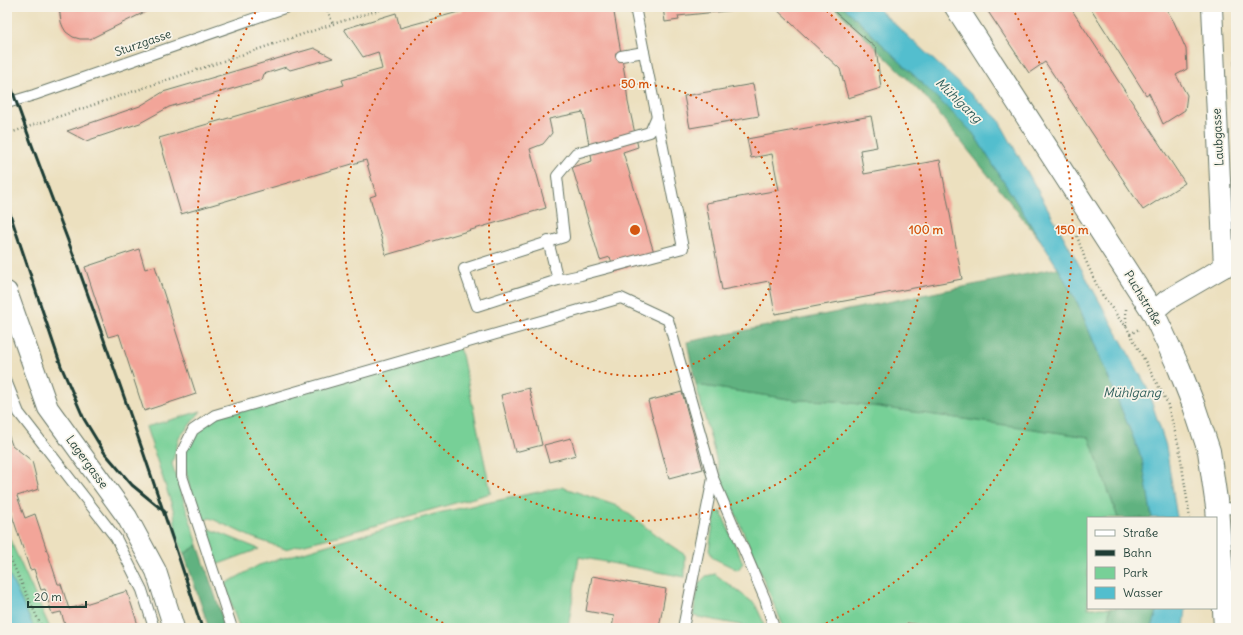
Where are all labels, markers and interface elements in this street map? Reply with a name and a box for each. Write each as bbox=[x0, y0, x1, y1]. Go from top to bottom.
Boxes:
street label: Sturzgasse bbox=[112, 26, 173, 59]
water label: Mühlgang bbox=[932, 74, 987, 128]
text: 50 m bbox=[621, 76, 650, 91]
street label: Laubgasse bbox=[1208, 108, 1227, 166]
text: 100 m bbox=[909, 222, 943, 237]
text: 150 m bbox=[1056, 222, 1089, 237]
centre of rings bbox=[628, 223, 642, 237]
street label: Puchstraße bbox=[1121, 268, 1166, 328]
water label: Mühlgang bbox=[1103, 384, 1163, 401]
street label: Lagergasse bbox=[63, 432, 112, 491]
legend bbox=[1087, 517, 1217, 609]
text: Straße bbox=[1123, 525, 1158, 540]
text: Bahn bbox=[1123, 545, 1152, 560]
text: Park bbox=[1123, 565, 1148, 580]
scale bar bbox=[28, 583, 86, 609]
text: Wasser bbox=[1123, 585, 1163, 600]
text: 20 m bbox=[34, 589, 62, 604]

